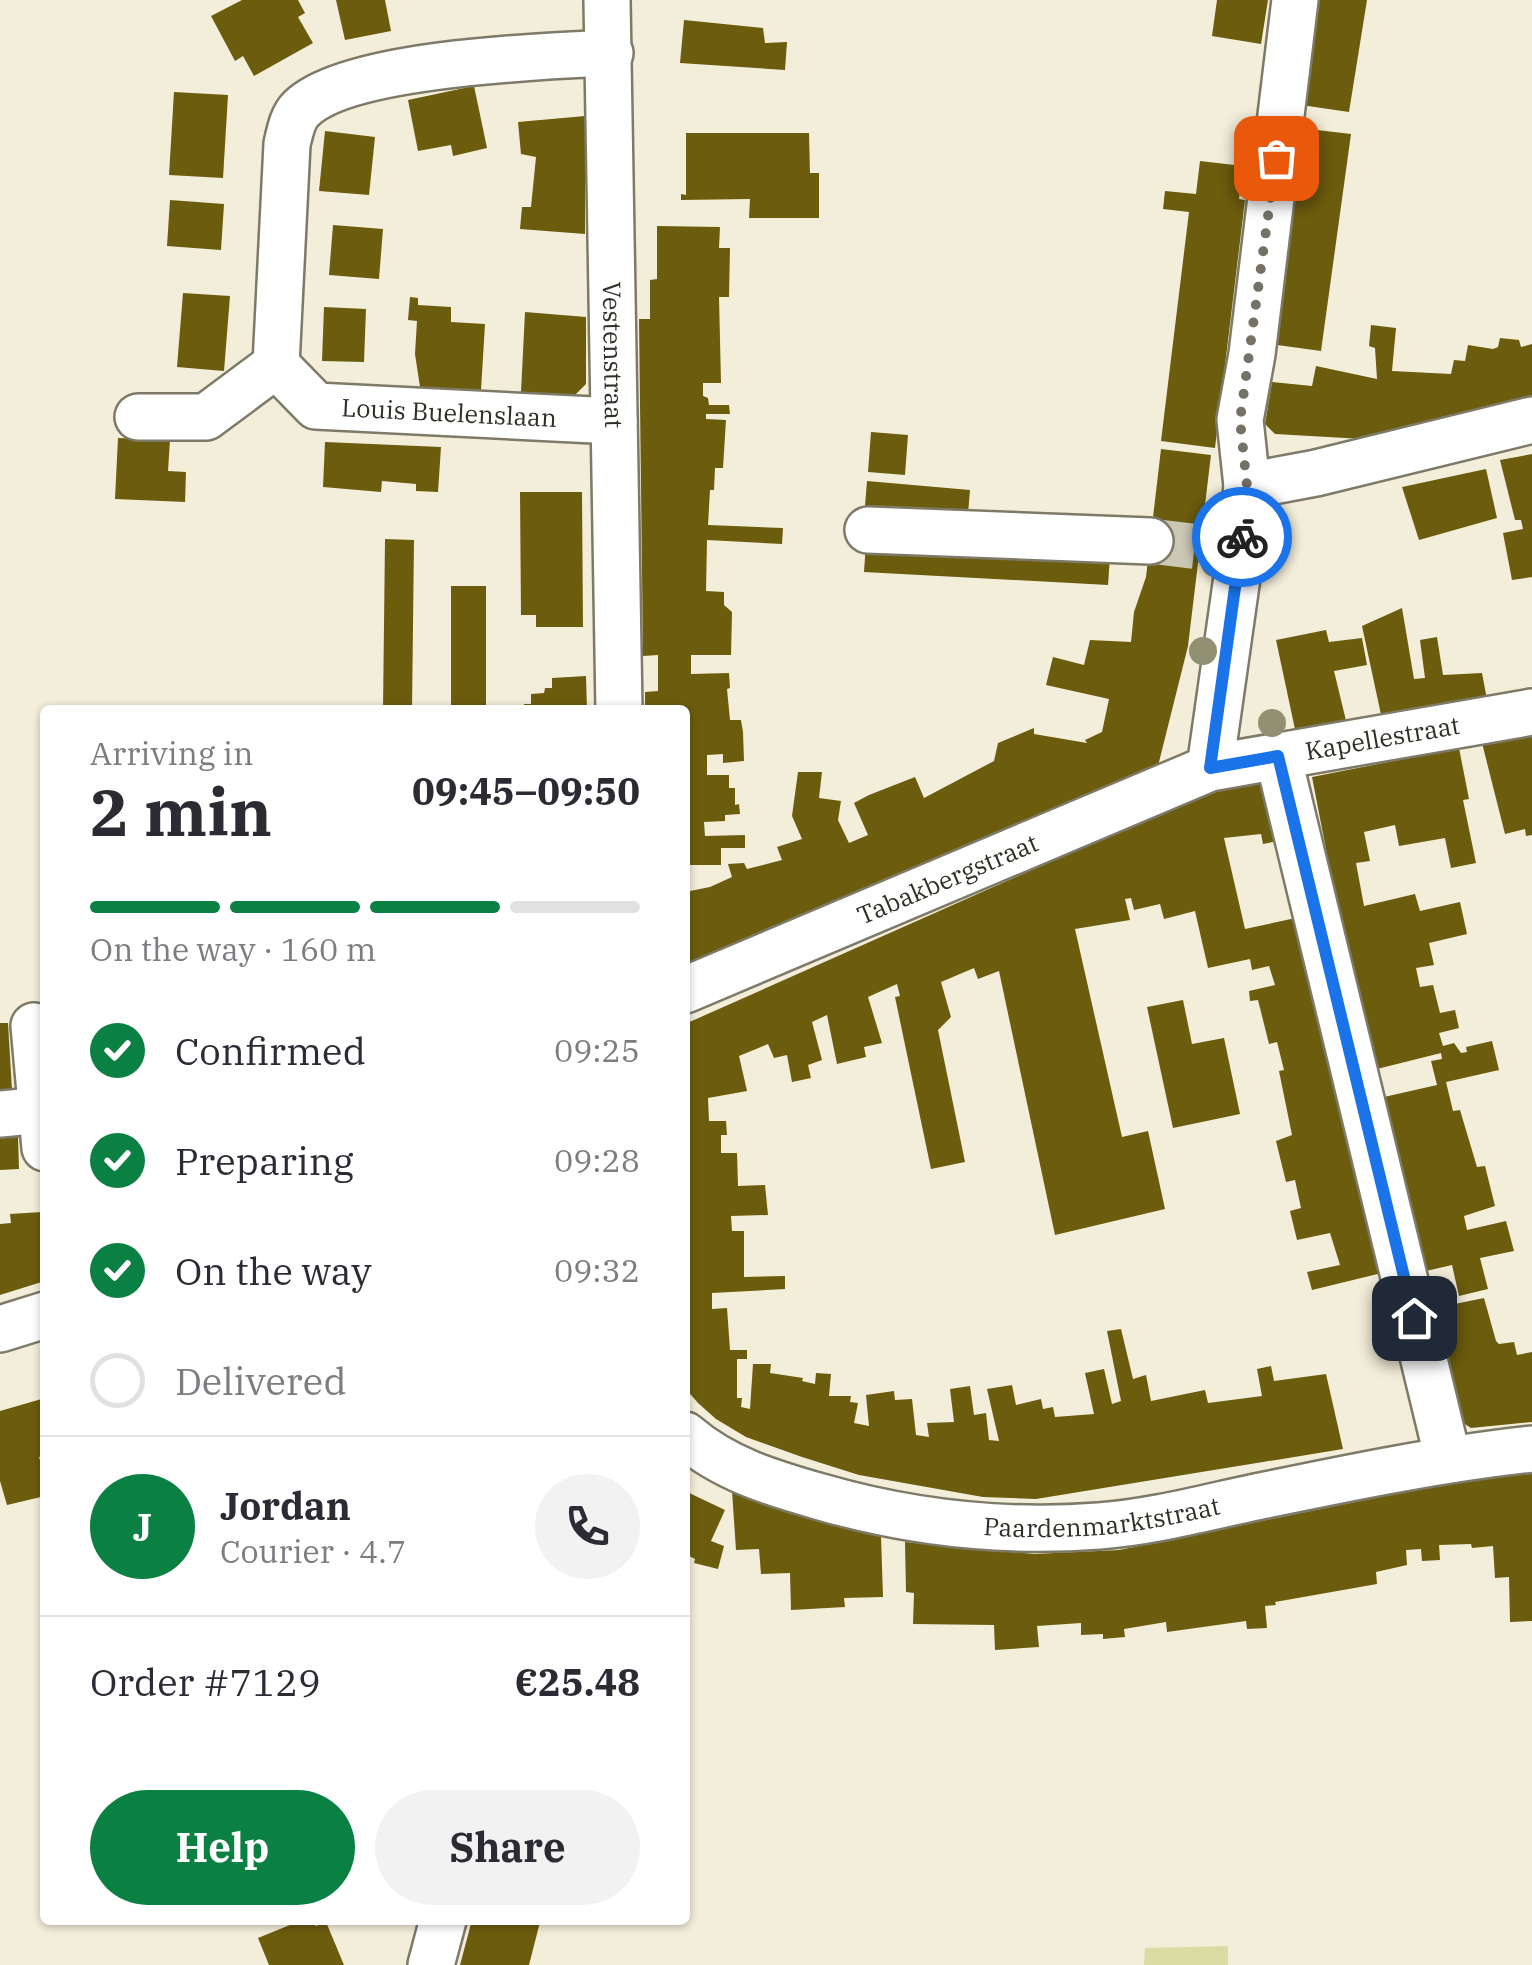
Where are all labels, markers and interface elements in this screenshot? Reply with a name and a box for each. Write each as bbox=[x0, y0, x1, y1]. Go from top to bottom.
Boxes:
pin bbox=[1234, 116, 1319, 201]
icon: bag bbox=[1249, 131, 1304, 186]
street label: Vestenstraat bbox=[596, 281, 631, 429]
street label: Louis Buelenslaan bbox=[341, 390, 558, 434]
courier bbox=[1192, 487, 1292, 587]
icon: bike bbox=[1215, 510, 1270, 565]
street label: Kapellestraat bbox=[1303, 708, 1462, 767]
text: Arriving in bbox=[90, 732, 253, 774]
text: 09:45–09:50 bbox=[412, 766, 640, 815]
text: 2 min bbox=[90, 769, 272, 854]
street label: Tabakbergstraat bbox=[852, 826, 1043, 931]
text: On the way · 160 m bbox=[90, 928, 376, 970]
icon: check bbox=[90, 1023, 145, 1078]
text: Confirmed bbox=[175, 1026, 366, 1075]
text: 09:25 bbox=[554, 1029, 640, 1071]
icon: check bbox=[90, 1133, 145, 1188]
text: Preparing bbox=[175, 1136, 354, 1185]
text: 09:28 bbox=[554, 1139, 640, 1181]
icon: check bbox=[90, 1243, 145, 1298]
text: On the way bbox=[175, 1246, 372, 1295]
text: 09:32 bbox=[554, 1249, 640, 1291]
pin bbox=[1372, 1276, 1457, 1361]
icon: home bbox=[1387, 1291, 1442, 1346]
text: Delivered bbox=[175, 1356, 347, 1405]
button: phone bbox=[535, 1474, 640, 1579]
text: Jordan bbox=[220, 1481, 351, 1530]
street label: Paardenmarktstraat bbox=[982, 1488, 1223, 1544]
text: J bbox=[133, 1502, 152, 1551]
text: Courier · 4.7 bbox=[220, 1530, 406, 1572]
text: Order #7129 bbox=[90, 1657, 321, 1706]
text: €25.48 bbox=[514, 1657, 640, 1706]
button: Help bbox=[90, 1790, 355, 1905]
button: Share bbox=[375, 1790, 640, 1905]

